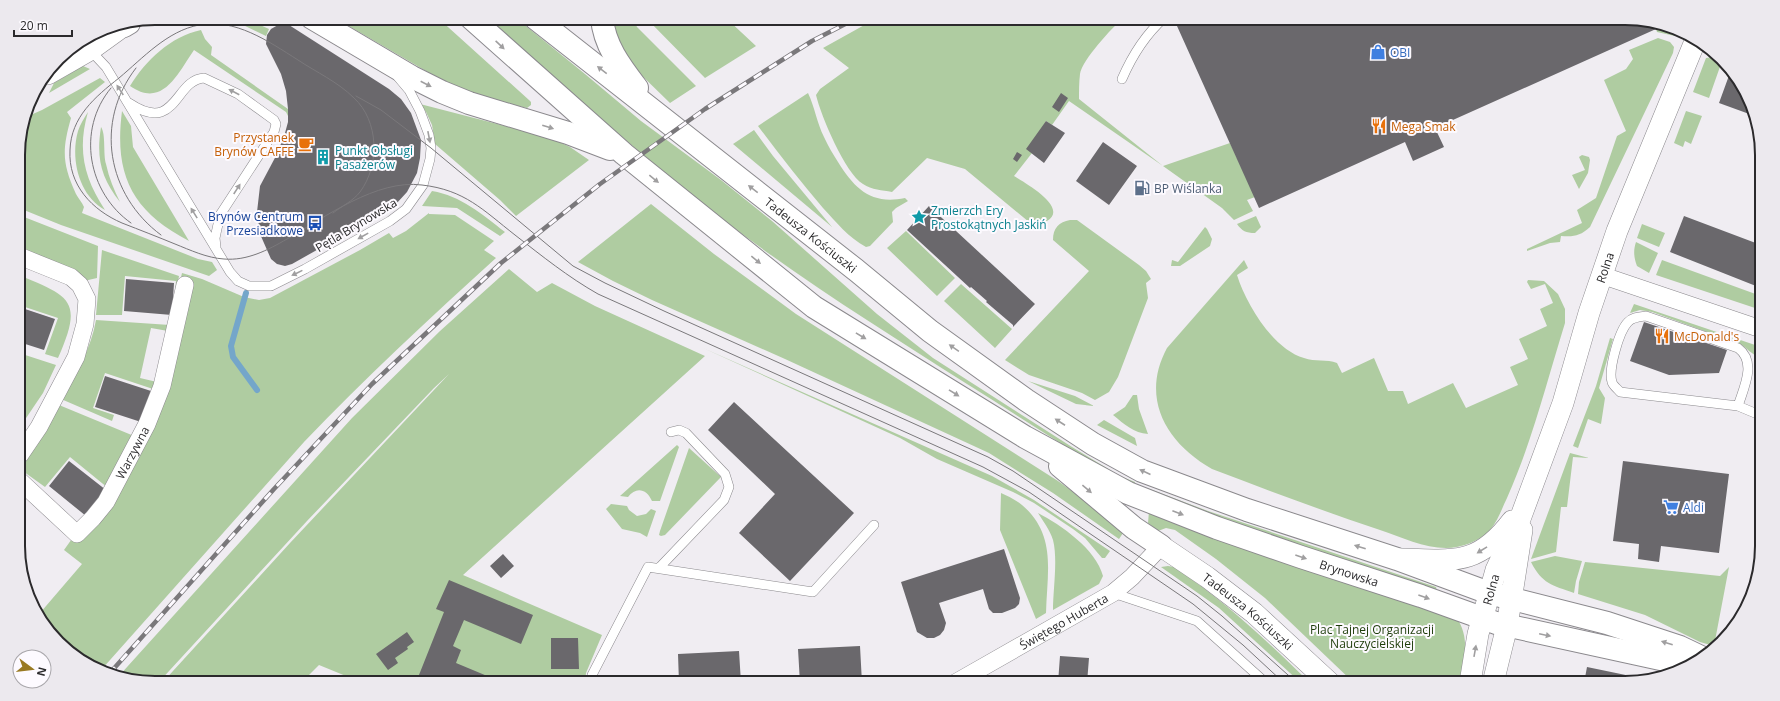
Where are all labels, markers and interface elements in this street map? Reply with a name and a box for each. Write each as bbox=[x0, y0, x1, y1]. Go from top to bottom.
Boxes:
scale bar bbox=[14, 12, 72, 38]
text: 20 m bbox=[20, 17, 48, 34]
one-way arrow bbox=[495, 40, 505, 49]
shop icon: OBI bbox=[1369, 43, 1387, 61]
place label: OBI bbox=[1390, 44, 1410, 61]
one-way arrow bbox=[596, 66, 607, 75]
one-way arrow bbox=[420, 81, 432, 87]
one-way arrow bbox=[116, 85, 124, 95]
one-way arrow bbox=[228, 89, 239, 95]
restaurant icon: Mega Smak bbox=[1370, 117, 1388, 135]
place label: Mega Smak bbox=[1391, 118, 1456, 135]
one-way arrow bbox=[542, 124, 554, 130]
place label: Przystanek Brynów CAFFE bbox=[214, 129, 295, 160]
one-way arrow bbox=[426, 131, 432, 143]
cafe icon: Przystanek Brynów CAFFE bbox=[297, 135, 315, 153]
place label: Punkt Obsługi Pasażerów bbox=[335, 142, 413, 173]
building icon: Punkt Obsługi Pasażerów bbox=[314, 148, 332, 166]
one-way arrow bbox=[649, 174, 660, 183]
fuel station icon: BP Wiślanka bbox=[1133, 179, 1151, 197]
place label: BP Wiślanka bbox=[1154, 180, 1222, 197]
one-way arrow bbox=[233, 184, 241, 194]
one-way arrow bbox=[747, 185, 758, 193]
street label: Tadeusza Kościuszki bbox=[761, 193, 861, 276]
street label: Pętla Brynowska bbox=[312, 194, 400, 256]
place label: Zmierzch Ery Prostokątnych Jaskiń bbox=[931, 202, 1047, 233]
one-way arrow bbox=[190, 208, 198, 218]
place label: Brynów Centrum Przesiadkowe bbox=[208, 208, 303, 239]
place icon: Zmierzch Ery Prostokątnych Jaskiń bbox=[910, 208, 928, 226]
bus stop icon: Brynów Centrum Przesiadkowe bbox=[306, 214, 324, 232]
one-way arrow bbox=[357, 233, 369, 240]
street label: Rolna bbox=[1591, 250, 1618, 285]
one-way arrow bbox=[750, 256, 761, 265]
one-way arrow bbox=[291, 270, 303, 276]
restaurant icon: McDonald's bbox=[1653, 327, 1671, 345]
place label: McDonald's bbox=[1674, 328, 1739, 345]
one-way arrow bbox=[855, 333, 867, 340]
one-way arrow bbox=[948, 344, 959, 352]
one-way arrow bbox=[949, 389, 959, 397]
one-way arrow bbox=[1055, 418, 1065, 426]
street label: Warzywna bbox=[111, 423, 153, 482]
one-way arrow bbox=[1139, 468, 1151, 474]
one-way arrow bbox=[1082, 485, 1093, 494]
supermarket icon: Aldi bbox=[1662, 498, 1680, 516]
place label: Aldi bbox=[1683, 499, 1704, 516]
one-way arrow bbox=[1173, 510, 1185, 516]
one-way arrow bbox=[1353, 543, 1365, 549]
one-way arrow bbox=[1476, 547, 1488, 554]
one-way arrow bbox=[1295, 554, 1307, 560]
street label: Brynowska bbox=[1318, 555, 1381, 590]
street label: Tadeusza Kościuszki bbox=[1199, 568, 1297, 654]
street label: Rolna bbox=[1478, 572, 1503, 607]
street label: Świętego Huberta bbox=[1016, 589, 1111, 653]
one-way arrow bbox=[1419, 595, 1431, 601]
park label: Plac Tajnej Organizacji Nauczycielskiej bbox=[1310, 621, 1434, 652]
one-way arrow bbox=[1539, 633, 1551, 639]
one-way arrow bbox=[1661, 639, 1673, 645]
one-way arrow bbox=[1472, 644, 1478, 657]
north arrow bbox=[12, 649, 52, 689]
text: N bbox=[34, 665, 51, 678]

